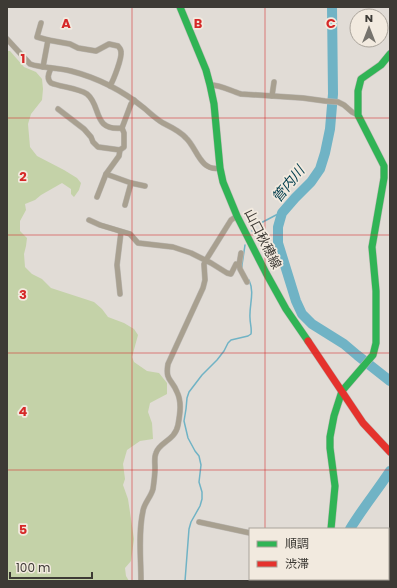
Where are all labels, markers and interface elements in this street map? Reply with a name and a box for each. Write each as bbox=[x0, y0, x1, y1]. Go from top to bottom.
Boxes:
north arrow bbox=[349, 8, 389, 48]
text: N bbox=[365, 10, 373, 26]
text: A bbox=[61, 14, 71, 33]
text: B bbox=[194, 14, 203, 33]
text: C bbox=[326, 14, 336, 33]
text: 1 bbox=[21, 49, 25, 68]
water label: 管内川 bbox=[267, 160, 310, 207]
text: 2 bbox=[19, 167, 27, 186]
street label: 山口秋穂線 bbox=[240, 206, 286, 272]
text: 3 bbox=[19, 285, 27, 304]
text: 4 bbox=[19, 402, 28, 421]
text: 5 bbox=[19, 520, 27, 539]
legend bbox=[249, 528, 389, 580]
text: 順調 bbox=[285, 535, 309, 552]
scale bar bbox=[10, 554, 92, 580]
text: 渋滞 bbox=[285, 555, 309, 572]
text: 100 m bbox=[16, 559, 50, 576]

